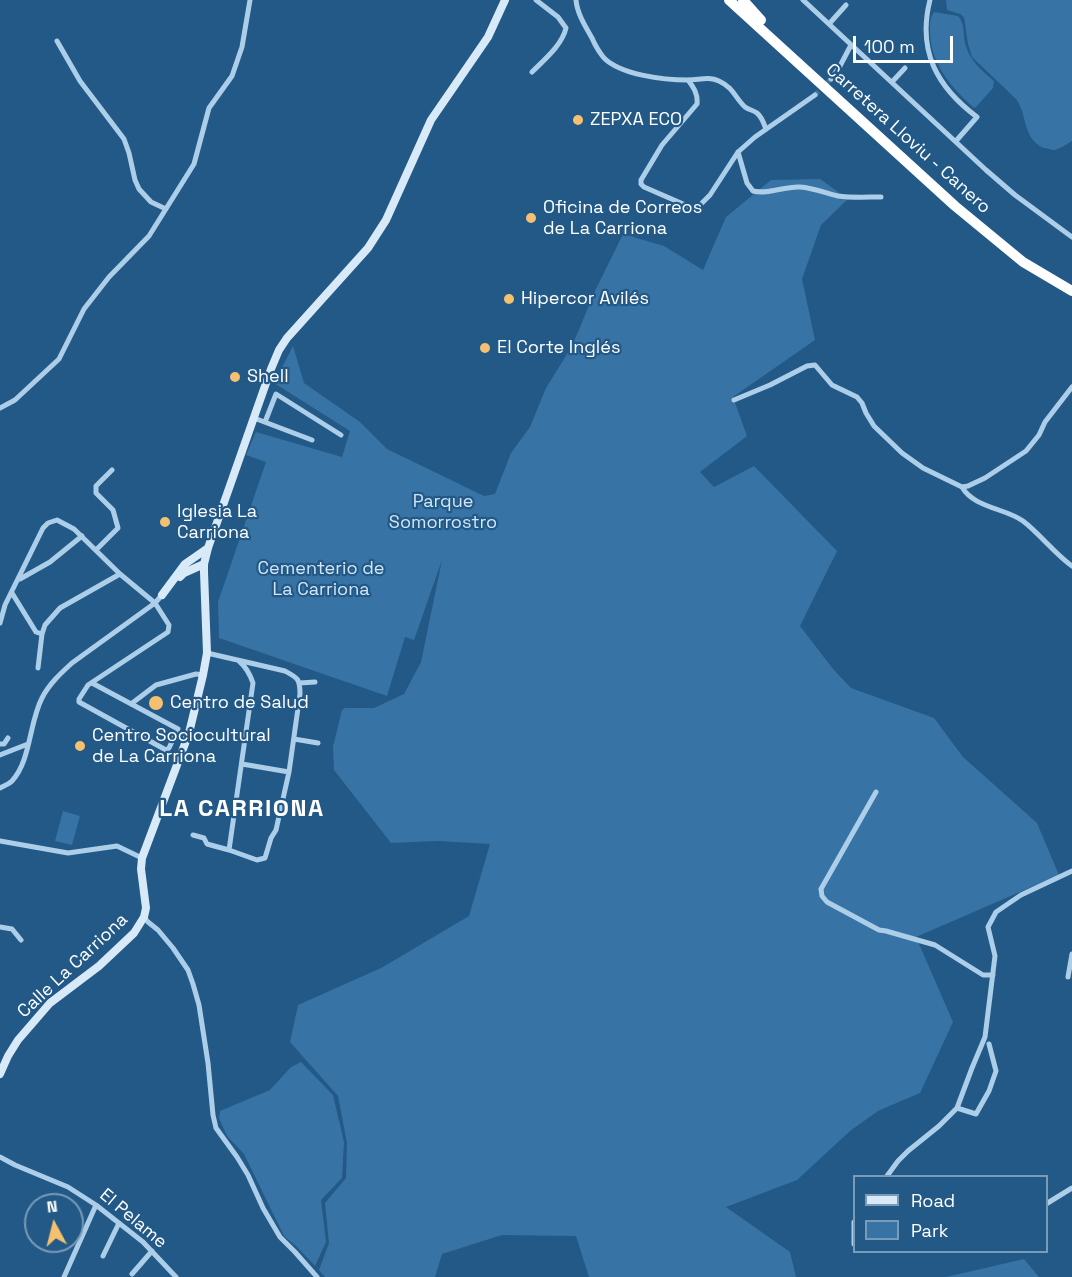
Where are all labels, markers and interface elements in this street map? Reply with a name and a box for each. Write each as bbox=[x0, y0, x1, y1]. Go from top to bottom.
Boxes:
scale bar bbox=[856, 24, 956, 62]
text: 100 m bbox=[864, 35, 915, 58]
street label: Carretera Lloviu - Canero bbox=[821, 59, 995, 219]
place label: ZEPXA ECO bbox=[590, 109, 682, 131]
marker: ZEPXA ECO bbox=[571, 113, 585, 127]
place label: Oficina de Correos de La Carriona bbox=[543, 197, 702, 240]
marker: Oficina de Correos de La Carriona bbox=[524, 211, 538, 225]
place label: Hipercor Avilés bbox=[521, 288, 649, 310]
marker: Hipercor Avilés bbox=[502, 292, 516, 306]
place label: El Corte Inglés bbox=[497, 337, 620, 359]
marker: El Corte Inglés bbox=[478, 341, 492, 355]
place label: Shell bbox=[247, 366, 289, 388]
marker: Shell bbox=[228, 370, 242, 384]
park label: Parque Somorrostro bbox=[389, 491, 497, 534]
place label: Iglesia La Carriona bbox=[177, 501, 257, 544]
marker: Iglesia La Carriona bbox=[158, 515, 172, 529]
park label: Cementerio de La Carriona bbox=[258, 558, 384, 600]
place label: Centro de Salud bbox=[170, 692, 309, 714]
marker: Centro de Salud bbox=[147, 694, 165, 712]
place label: Centro Sociocultural de La Carriona bbox=[92, 725, 271, 768]
marker: Centro Sociocultural de La Carriona bbox=[73, 739, 87, 753]
district label: LA CARRIONA bbox=[159, 795, 325, 823]
street label: Calle La Carriona bbox=[13, 909, 133, 1023]
legend bbox=[853, 1175, 1048, 1253]
street label: El Pelame bbox=[95, 1185, 171, 1253]
text: Road bbox=[911, 1189, 955, 1212]
north arrow bbox=[24, 1193, 84, 1253]
text: N bbox=[45, 1196, 59, 1218]
text: Park bbox=[911, 1219, 948, 1242]

